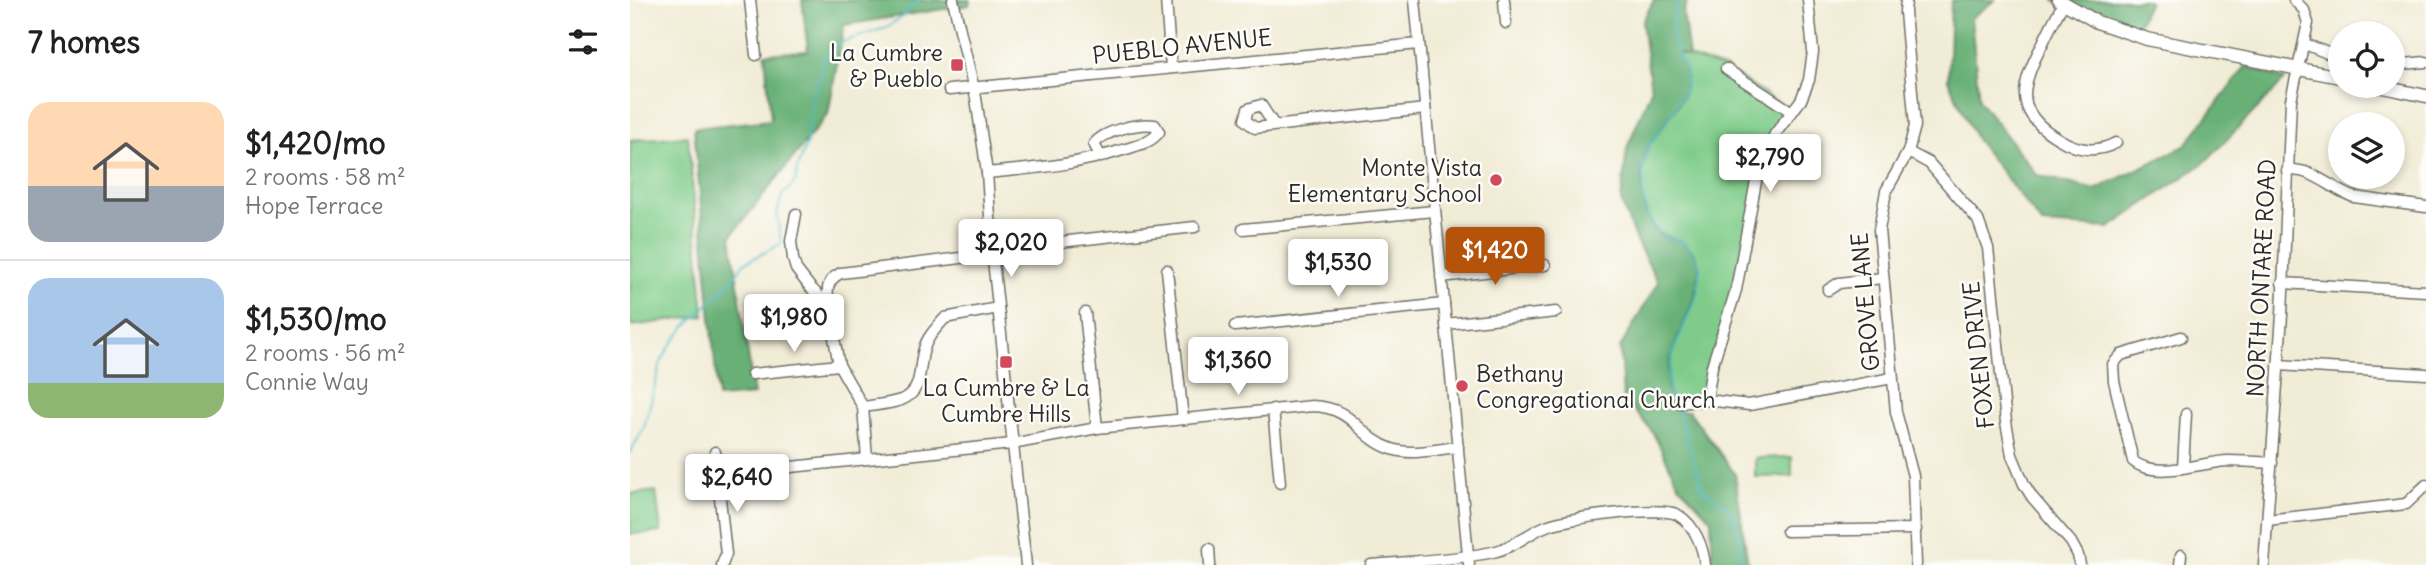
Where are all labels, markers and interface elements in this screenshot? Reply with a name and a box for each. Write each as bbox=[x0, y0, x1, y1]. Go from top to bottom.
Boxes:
map controls bbox=[2328, 21, 2405, 189]
button: locate bbox=[2328, 21, 2405, 98]
street label: PUEBLO AVENUE bbox=[1091, 22, 1273, 70]
text: 7 homes bbox=[28, 23, 140, 61]
icon: filters bbox=[564, 23, 602, 61]
place label: La Cumbre & Pueblo bbox=[830, 38, 943, 93]
marker: La Cumbre & Pueblo bbox=[949, 57, 965, 73]
button: layers bbox=[2328, 112, 2405, 189]
text: $1,420/mo bbox=[245, 124, 386, 162]
icon: home bbox=[84, 130, 168, 214]
pin: $2,790 bbox=[1713, 134, 1827, 194]
text: $2,790 bbox=[1735, 142, 1805, 171]
place label: Monte Vista Elementary School bbox=[1288, 153, 1482, 208]
street label: NORTH ONTARE ROAD bbox=[2240, 158, 2282, 398]
text: 2 rooms · 58 m² bbox=[245, 162, 406, 191]
marker: Monte Vista Elementary School bbox=[1488, 172, 1504, 188]
text: Hope Terrace bbox=[245, 191, 383, 220]
pin: $2,020 bbox=[954, 219, 1068, 279]
text: $2,020 bbox=[974, 227, 1048, 256]
pin: $1,420 bbox=[1438, 228, 1552, 287]
street label: GROVE LANE bbox=[1845, 232, 1885, 372]
text: $1,420 bbox=[1462, 235, 1528, 264]
pin: $1,530 bbox=[1281, 240, 1395, 299]
text: $1,530 bbox=[1304, 247, 1372, 276]
street label: FOXEN DRIVE bbox=[1956, 280, 2000, 430]
pin: $1,980 bbox=[737, 294, 851, 354]
text: $1,530/mo bbox=[245, 300, 387, 338]
text: $1,980 bbox=[760, 302, 828, 331]
icon: home bbox=[84, 306, 168, 390]
text: 2 rooms · 56 m² bbox=[245, 338, 406, 367]
pin: $1,360 bbox=[1181, 338, 1295, 397]
text: $1,360 bbox=[1204, 345, 1272, 374]
marker: La Cumbre & La Cumbre Hills bbox=[998, 354, 1014, 370]
place label: Bethany Congregational Church bbox=[1476, 359, 1716, 414]
text: Connie Way bbox=[245, 367, 369, 396]
place label: La Cumbre & La Cumbre Hills bbox=[922, 373, 1090, 428]
marker: Bethany Congregational Church bbox=[1454, 378, 1470, 394]
pin: $2,640 bbox=[680, 454, 794, 514]
text: $2,640 bbox=[701, 462, 773, 491]

